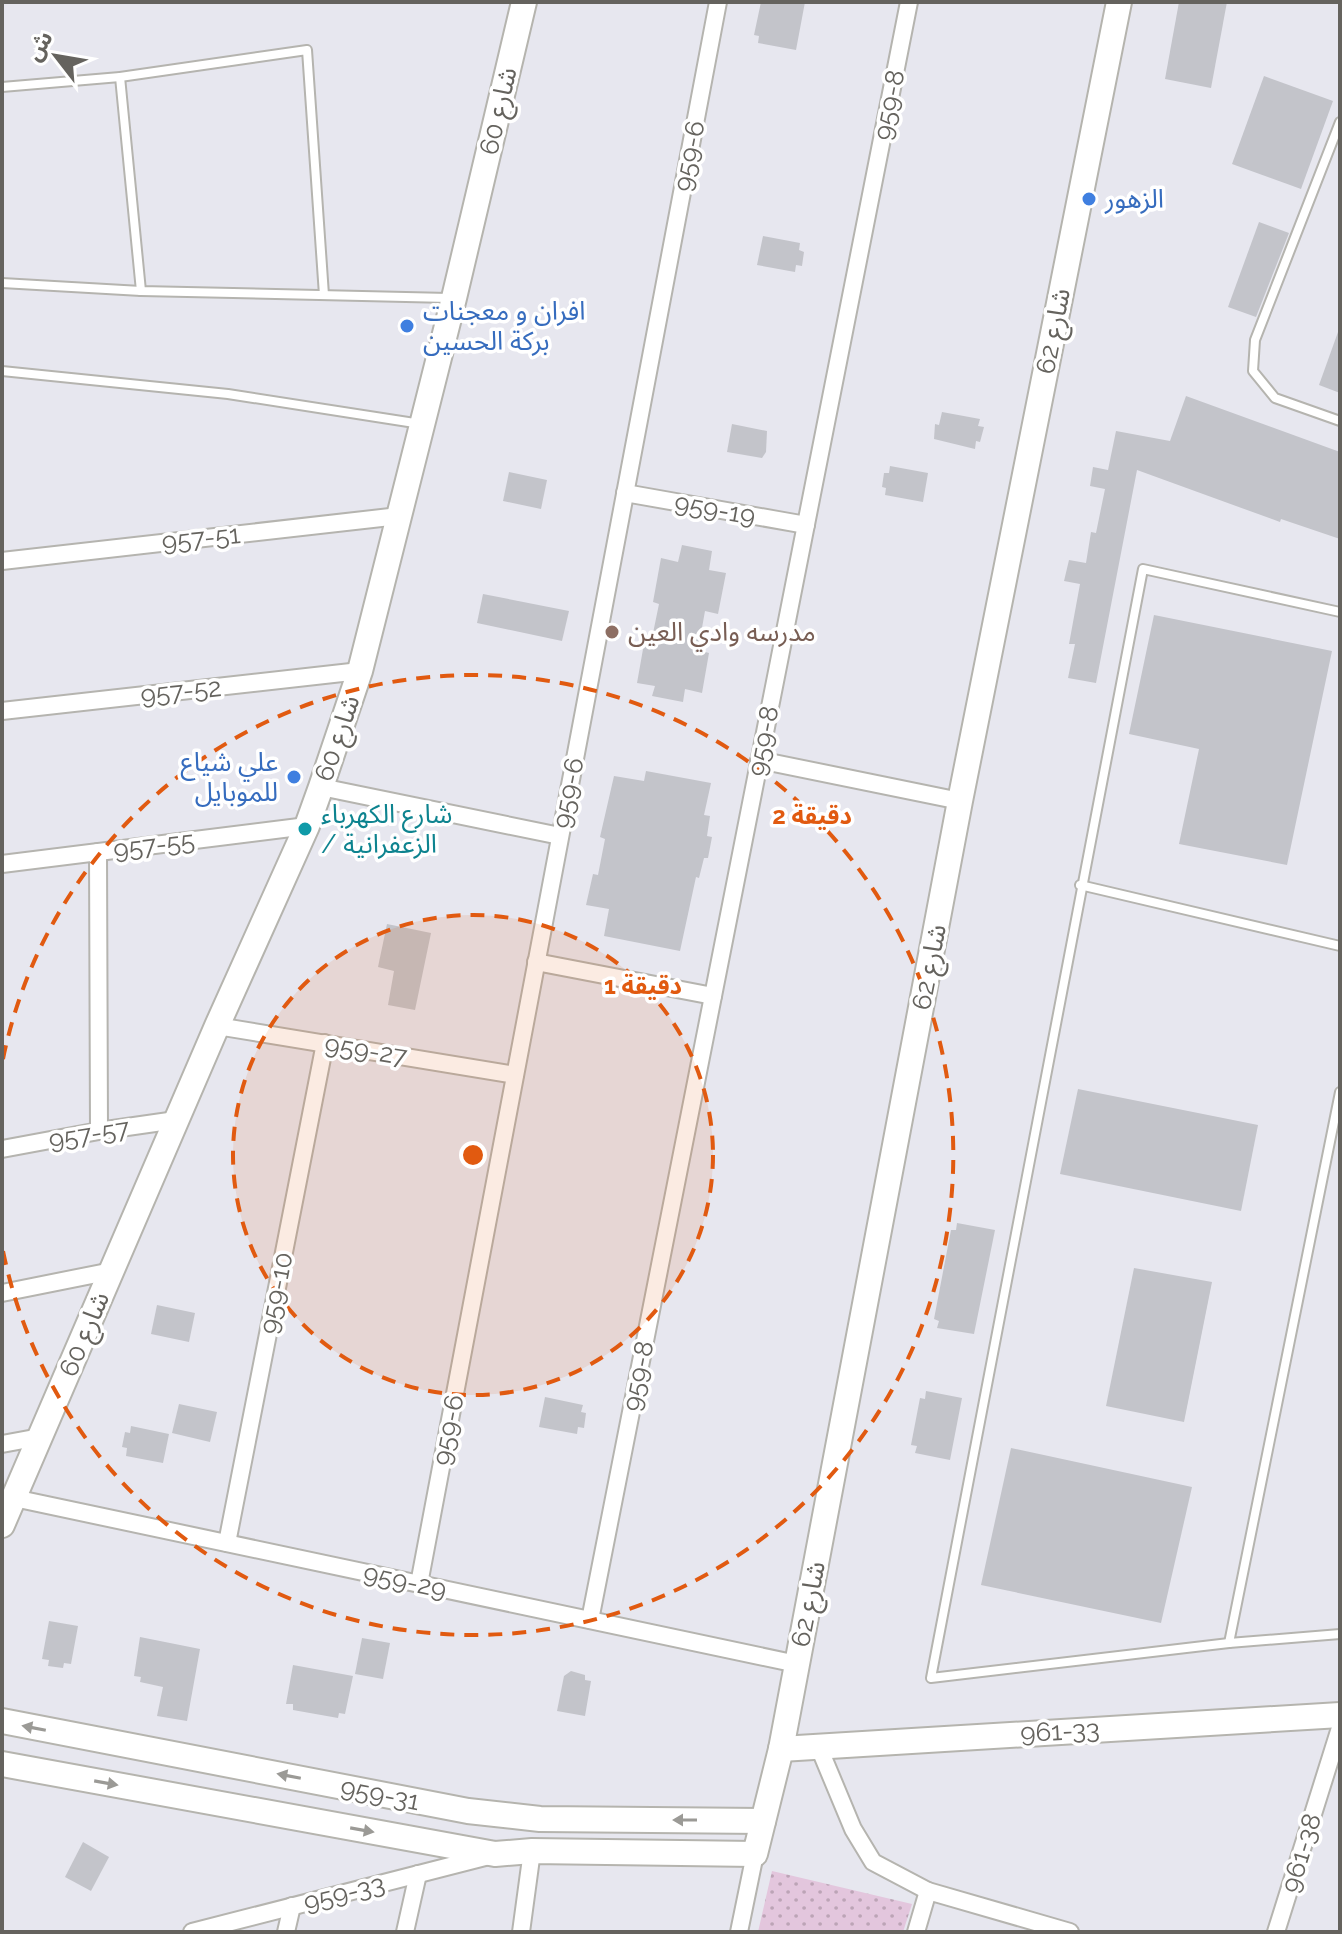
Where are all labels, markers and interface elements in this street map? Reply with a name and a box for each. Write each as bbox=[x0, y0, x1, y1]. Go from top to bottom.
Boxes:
north arrow bbox=[16, 16, 96, 96]
text: ش bbox=[20, 26, 58, 65]
street label: شارع 60 bbox=[473, 64, 527, 159]
street label: 959-8 bbox=[867, 67, 911, 143]
street label: 959-6 bbox=[667, 118, 711, 194]
place label: الزهور bbox=[1104, 184, 1164, 214]
marker: الزهور bbox=[1080, 190, 1098, 208]
street label: شارع 62 bbox=[1030, 286, 1080, 377]
place label: افران و معجنات بركة الحسين bbox=[423, 296, 585, 356]
marker: افران و معجنات بركة الحسين bbox=[398, 317, 416, 335]
street label: 959-19 bbox=[672, 487, 758, 531]
street label: 957-51 bbox=[160, 519, 242, 557]
place label: مدرسه وادي العين bbox=[628, 617, 816, 652]
marker: مدرسه وادي العين bbox=[603, 623, 621, 641]
street label: 957-52 bbox=[139, 672, 223, 710]
street label: شارع 60 bbox=[308, 691, 369, 786]
street label: 959-8 bbox=[741, 703, 785, 779]
place label: علي شياع للموبايل bbox=[181, 747, 278, 807]
street label: 959-6 bbox=[546, 755, 590, 831]
marker: علي شياع للموبايل bbox=[285, 768, 303, 786]
place label: شارع الكهرباء / الزعفرانية bbox=[321, 799, 452, 859]
text: 2 دقيقة bbox=[772, 801, 852, 830]
marker: شارع الكهرباء / الزعفرانية bbox=[296, 820, 314, 838]
street label: 957-55 bbox=[112, 825, 196, 865]
street label: شارع 62 bbox=[906, 922, 956, 1013]
text: 1 دقيقة bbox=[604, 971, 682, 1000]
street label: 959-27 bbox=[323, 1029, 409, 1071]
street label: 957-57 bbox=[46, 1113, 132, 1155]
centre of rings bbox=[459, 1141, 487, 1169]
street label: 959-10 bbox=[253, 1250, 299, 1336]
street label: شارع 60 bbox=[53, 1287, 119, 1382]
street label: 959-8 bbox=[616, 1338, 660, 1414]
street label: 959-6 bbox=[426, 1392, 470, 1468]
street label: 959-29 bbox=[361, 1558, 449, 1604]
street label: شارع 62 bbox=[785, 1559, 835, 1650]
street label: 961-33 bbox=[1019, 1714, 1101, 1748]
one-way arrow bbox=[21, 1721, 46, 1733]
one-way arrow bbox=[276, 1770, 301, 1782]
street label: 959-31 bbox=[338, 1772, 422, 1816]
one-way arrow bbox=[94, 1777, 119, 1789]
street label: 961-38 bbox=[1275, 1810, 1327, 1896]
one-way arrow bbox=[672, 1814, 697, 1826]
one-way arrow bbox=[350, 1824, 375, 1836]
street label: 959-33 bbox=[300, 1868, 388, 1918]

